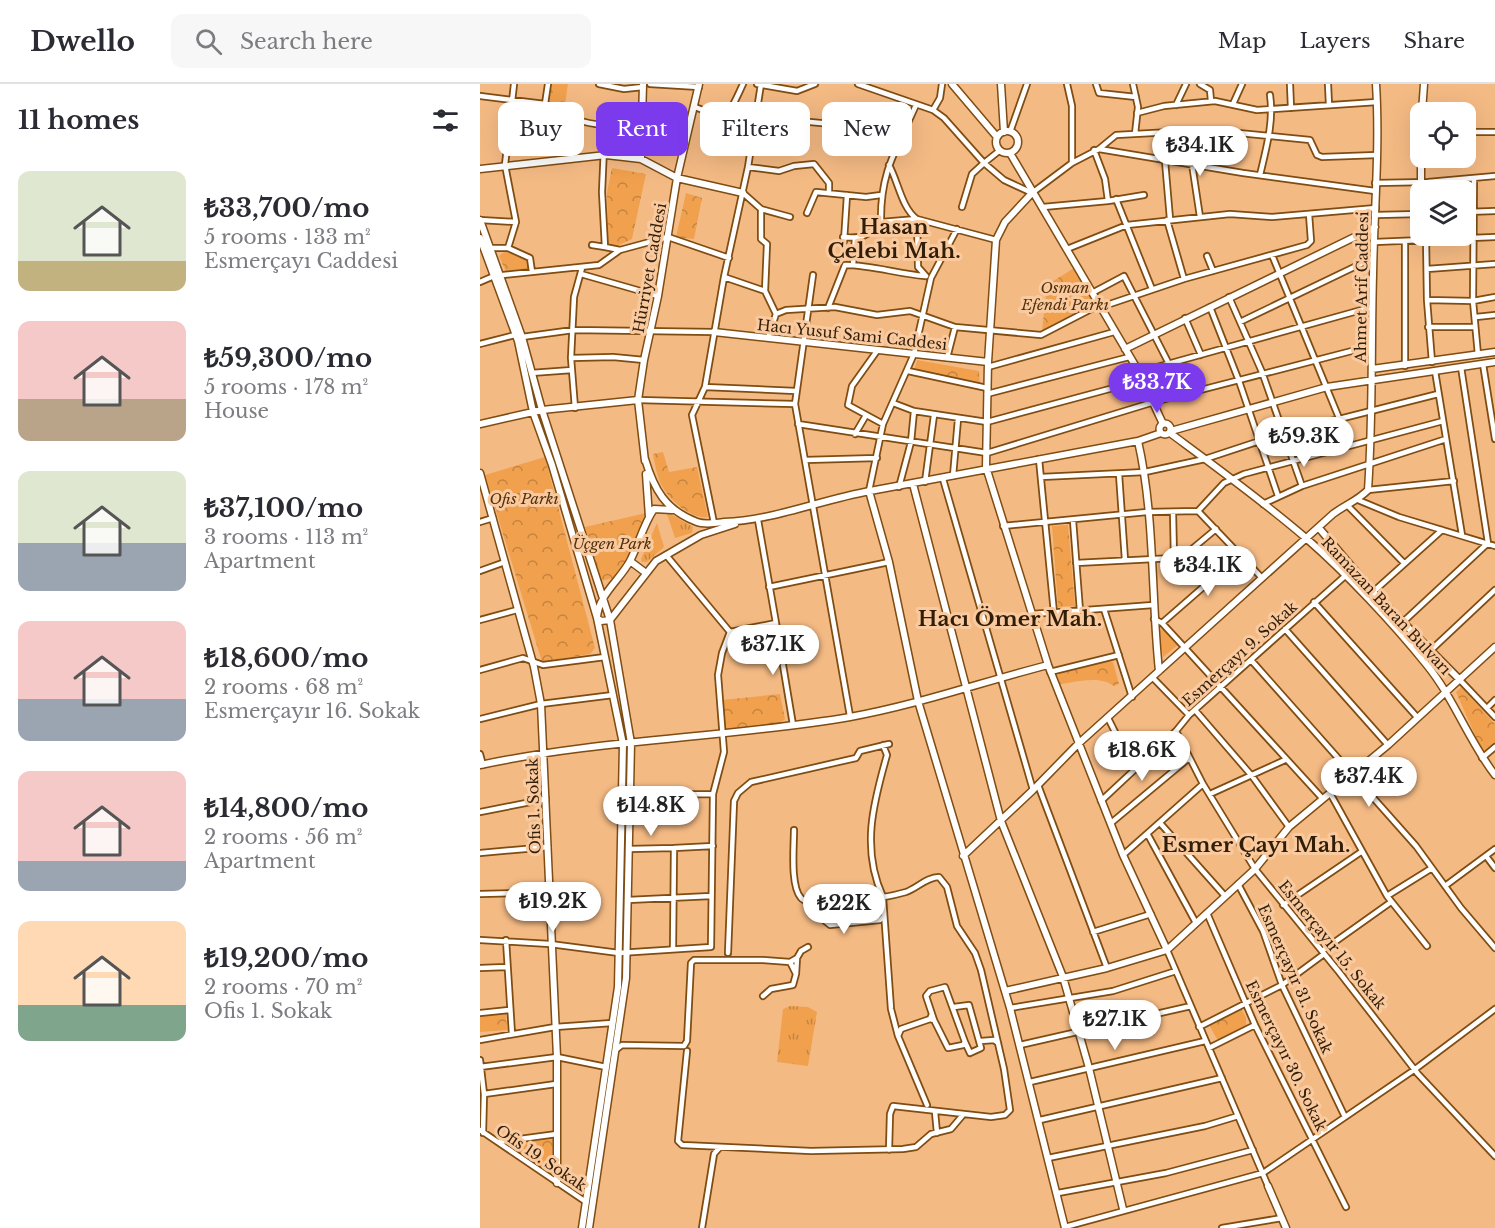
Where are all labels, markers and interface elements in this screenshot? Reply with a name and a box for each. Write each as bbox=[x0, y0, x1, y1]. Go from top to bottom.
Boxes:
search box bbox=[171, 14, 591, 68]
text: Dwello bbox=[30, 24, 135, 59]
icon: search bbox=[192, 25, 225, 58]
text: Search here bbox=[240, 28, 373, 55]
text: Map bbox=[1218, 28, 1267, 54]
text: Layers bbox=[1300, 28, 1371, 54]
text: Share bbox=[1404, 28, 1465, 54]
chip: Buy bbox=[498, 102, 584, 156]
chip: Rent bbox=[596, 102, 688, 156]
chip: Filters bbox=[700, 102, 810, 156]
chip: New bbox=[822, 102, 912, 156]
map controls bbox=[1410, 102, 1476, 246]
button: locate bbox=[1410, 102, 1476, 168]
text: 11 homes bbox=[18, 104, 139, 136]
icon: filters bbox=[429, 104, 462, 137]
pin: ₺34.1K bbox=[1151, 126, 1249, 177]
text: ₺34.1K bbox=[1166, 133, 1234, 157]
button: layers bbox=[1410, 180, 1476, 246]
text: ₺33,700/mo bbox=[204, 192, 369, 224]
icon: home bbox=[66, 195, 138, 267]
street label: Hürriyet Caddesi bbox=[629, 201, 670, 335]
street label: Ahmet Arif Caddesi bbox=[1351, 211, 1372, 364]
district label: Hasan Çelebi Mah. bbox=[827, 214, 961, 264]
text: 5 rooms · 133 m² bbox=[204, 225, 371, 249]
text: Esmerçayı Caddesi bbox=[204, 249, 398, 273]
park label: Osman Efendi Parkı bbox=[1020, 278, 1109, 314]
street label: Hacı Yusuf Sami Caddesi bbox=[756, 315, 948, 354]
text: ₺59,300/mo bbox=[204, 342, 372, 374]
icon: home bbox=[66, 345, 138, 417]
pin: ₺33.7K bbox=[1108, 363, 1206, 414]
text: ₺33.7K bbox=[1123, 370, 1191, 394]
text: 5 rooms · 178 m² bbox=[204, 375, 368, 399]
text: House bbox=[204, 399, 269, 423]
pin: ₺59.3K bbox=[1255, 417, 1353, 468]
text: ₺59.3K bbox=[1269, 424, 1339, 448]
park label: Ofis Parkı bbox=[489, 489, 559, 508]
text: ₺37,100/mo bbox=[204, 492, 363, 524]
icon: home bbox=[66, 495, 138, 567]
text: 3 rooms · 113 m² bbox=[204, 525, 368, 549]
street label: Ramazan Baran Bulvarı bbox=[1317, 533, 1455, 679]
park label: Üçgen Park bbox=[572, 534, 652, 553]
pin: ₺34.1K bbox=[1159, 546, 1257, 597]
text: Apartment bbox=[204, 549, 315, 573]
text: ₺34.1K bbox=[1174, 553, 1242, 577]
street label: Esmerçayı 9. Sokak bbox=[1178, 596, 1302, 710]
district label: Hacı Ömer Mah. bbox=[918, 606, 1102, 632]
pin: ₺37.1K bbox=[724, 625, 822, 676]
text: ₺37.1K bbox=[741, 632, 805, 656]
text: ₺18,600/mo bbox=[204, 642, 368, 674]
icon: home bbox=[66, 645, 138, 717]
text: 2 rooms · 68 m² bbox=[204, 675, 363, 699]
text: Esmerçayır 16. Sokak bbox=[204, 699, 420, 723]
pin: ₺18.6K bbox=[1093, 731, 1191, 782]
text: ₺18.6K bbox=[1108, 738, 1176, 762]
street label: Ofis 1. Sokak bbox=[522, 757, 545, 854]
pin: ₺37.4K bbox=[1320, 757, 1418, 808]
text: ₺37.4K bbox=[1335, 764, 1403, 788]
pin: ₺14.8K bbox=[602, 786, 700, 837]
text: ₺14,800/mo bbox=[204, 792, 368, 824]
text: ₺14.8K bbox=[617, 793, 685, 817]
icon: home bbox=[66, 795, 138, 867]
text: 2 rooms · 56 m² bbox=[204, 825, 362, 849]
district label: Esmer Çayı Mah. bbox=[1161, 832, 1351, 858]
text: Apartment bbox=[204, 849, 315, 873]
street label: Esmerçayır 15. Sokak bbox=[1274, 876, 1391, 1014]
pin: ₺19.2K bbox=[504, 882, 602, 933]
pin: ₺22K bbox=[808, 884, 880, 935]
text: ₺19.2K bbox=[519, 889, 587, 913]
text: ₺22K bbox=[817, 891, 871, 915]
street label: Esmerçayır 31. Sokak bbox=[1254, 901, 1337, 1057]
text: ₺19,200/mo bbox=[204, 942, 368, 974]
icon: home bbox=[66, 945, 138, 1017]
text: 2 rooms · 70 m² bbox=[204, 975, 362, 999]
street label: Esmerçayır 30. Sokak bbox=[1242, 977, 1332, 1135]
text: Ofis 1. Sokak bbox=[204, 999, 332, 1023]
pin: ₺27.1K bbox=[1066, 1000, 1164, 1051]
text: ₺27.1K bbox=[1083, 1007, 1147, 1031]
street label: Ofis 19. Sokak bbox=[492, 1120, 591, 1195]

